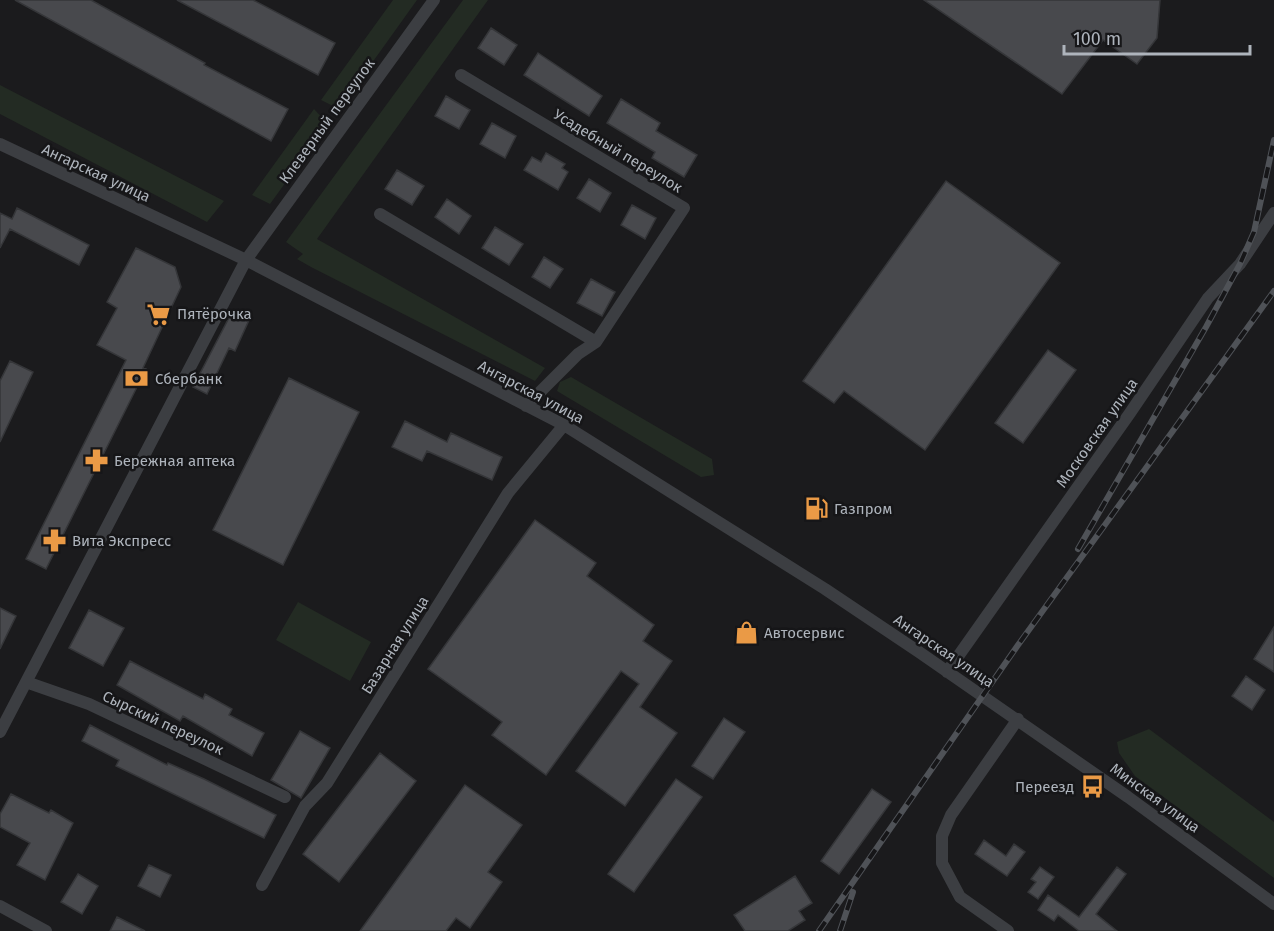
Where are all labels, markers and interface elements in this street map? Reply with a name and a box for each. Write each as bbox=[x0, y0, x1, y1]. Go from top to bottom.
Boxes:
scale bar bbox=[1064, 18, 1250, 56]
text: 100 m bbox=[1073, 28, 1121, 50]
street label: Клеверный переулок bbox=[275, 55, 379, 187]
street label: Усадебный переулок bbox=[550, 105, 686, 197]
street label: Ангарская улица bbox=[39, 140, 153, 206]
supermarket icon: Пятёрочка bbox=[146, 301, 172, 327]
place label: Пятёрочка bbox=[177, 305, 252, 323]
street label: Ангарская улица bbox=[475, 357, 587, 427]
bank icon: Сбербанк bbox=[124, 366, 150, 392]
place label: Сбербанк bbox=[155, 370, 223, 388]
street label: Московская улица bbox=[1053, 375, 1141, 491]
pharmacy icon: Бережная аптека bbox=[83, 448, 109, 474]
place label: Бережная аптека bbox=[114, 452, 235, 470]
fuel station icon: Газпром bbox=[803, 496, 829, 522]
place label: Газпром bbox=[834, 500, 892, 518]
pharmacy icon: Вита Экспресс bbox=[41, 528, 67, 554]
place label: Вита Экспресс bbox=[72, 532, 171, 550]
street label: Базарная улица bbox=[358, 593, 432, 697]
street label: Ангарская улица bbox=[890, 611, 998, 691]
shop icon: Автосервис bbox=[733, 620, 759, 646]
place label: Автосервис bbox=[764, 624, 845, 642]
street label: Сырский переулок bbox=[100, 687, 227, 759]
street label: Минская улица bbox=[1107, 759, 1203, 837]
bus stop icon: Переезд bbox=[1079, 774, 1105, 800]
place label: Переезд bbox=[1015, 778, 1074, 796]

